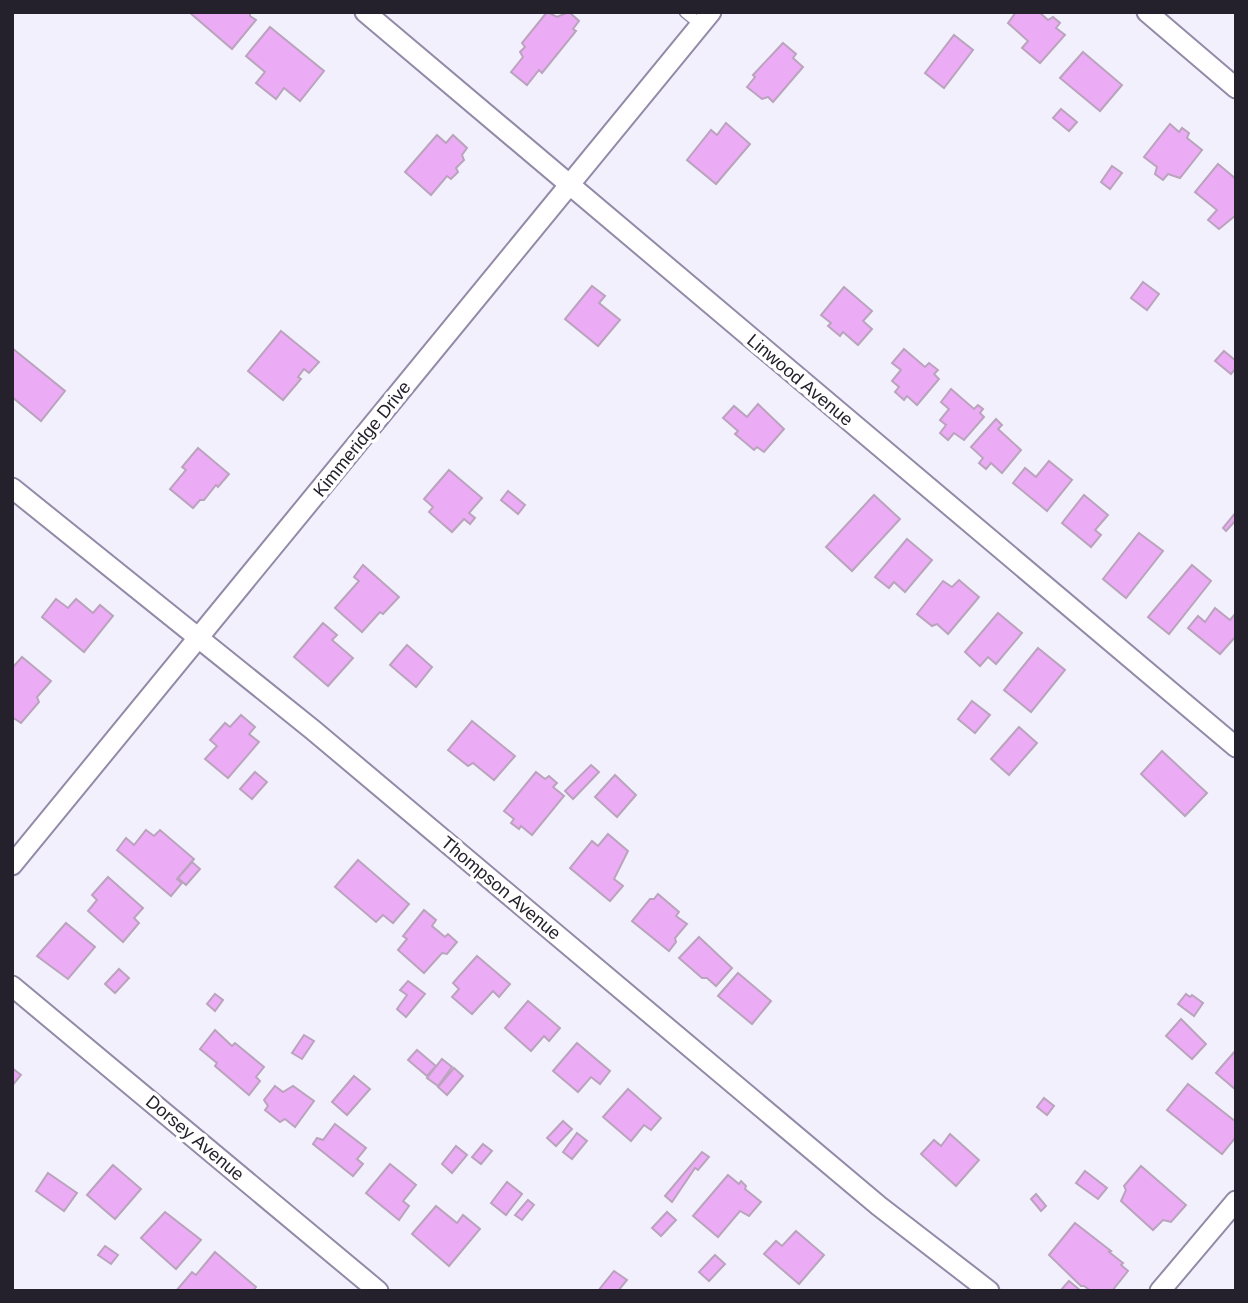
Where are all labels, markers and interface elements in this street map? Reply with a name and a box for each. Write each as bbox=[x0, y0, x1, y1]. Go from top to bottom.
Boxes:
street label: Linwood Avenue bbox=[743, 330, 857, 430]
street label: Kimmeridge Drive bbox=[309, 377, 415, 501]
street label: Thompson Avenue bbox=[437, 832, 565, 944]
street label: Dorsey Avenue bbox=[142, 1091, 248, 1185]

